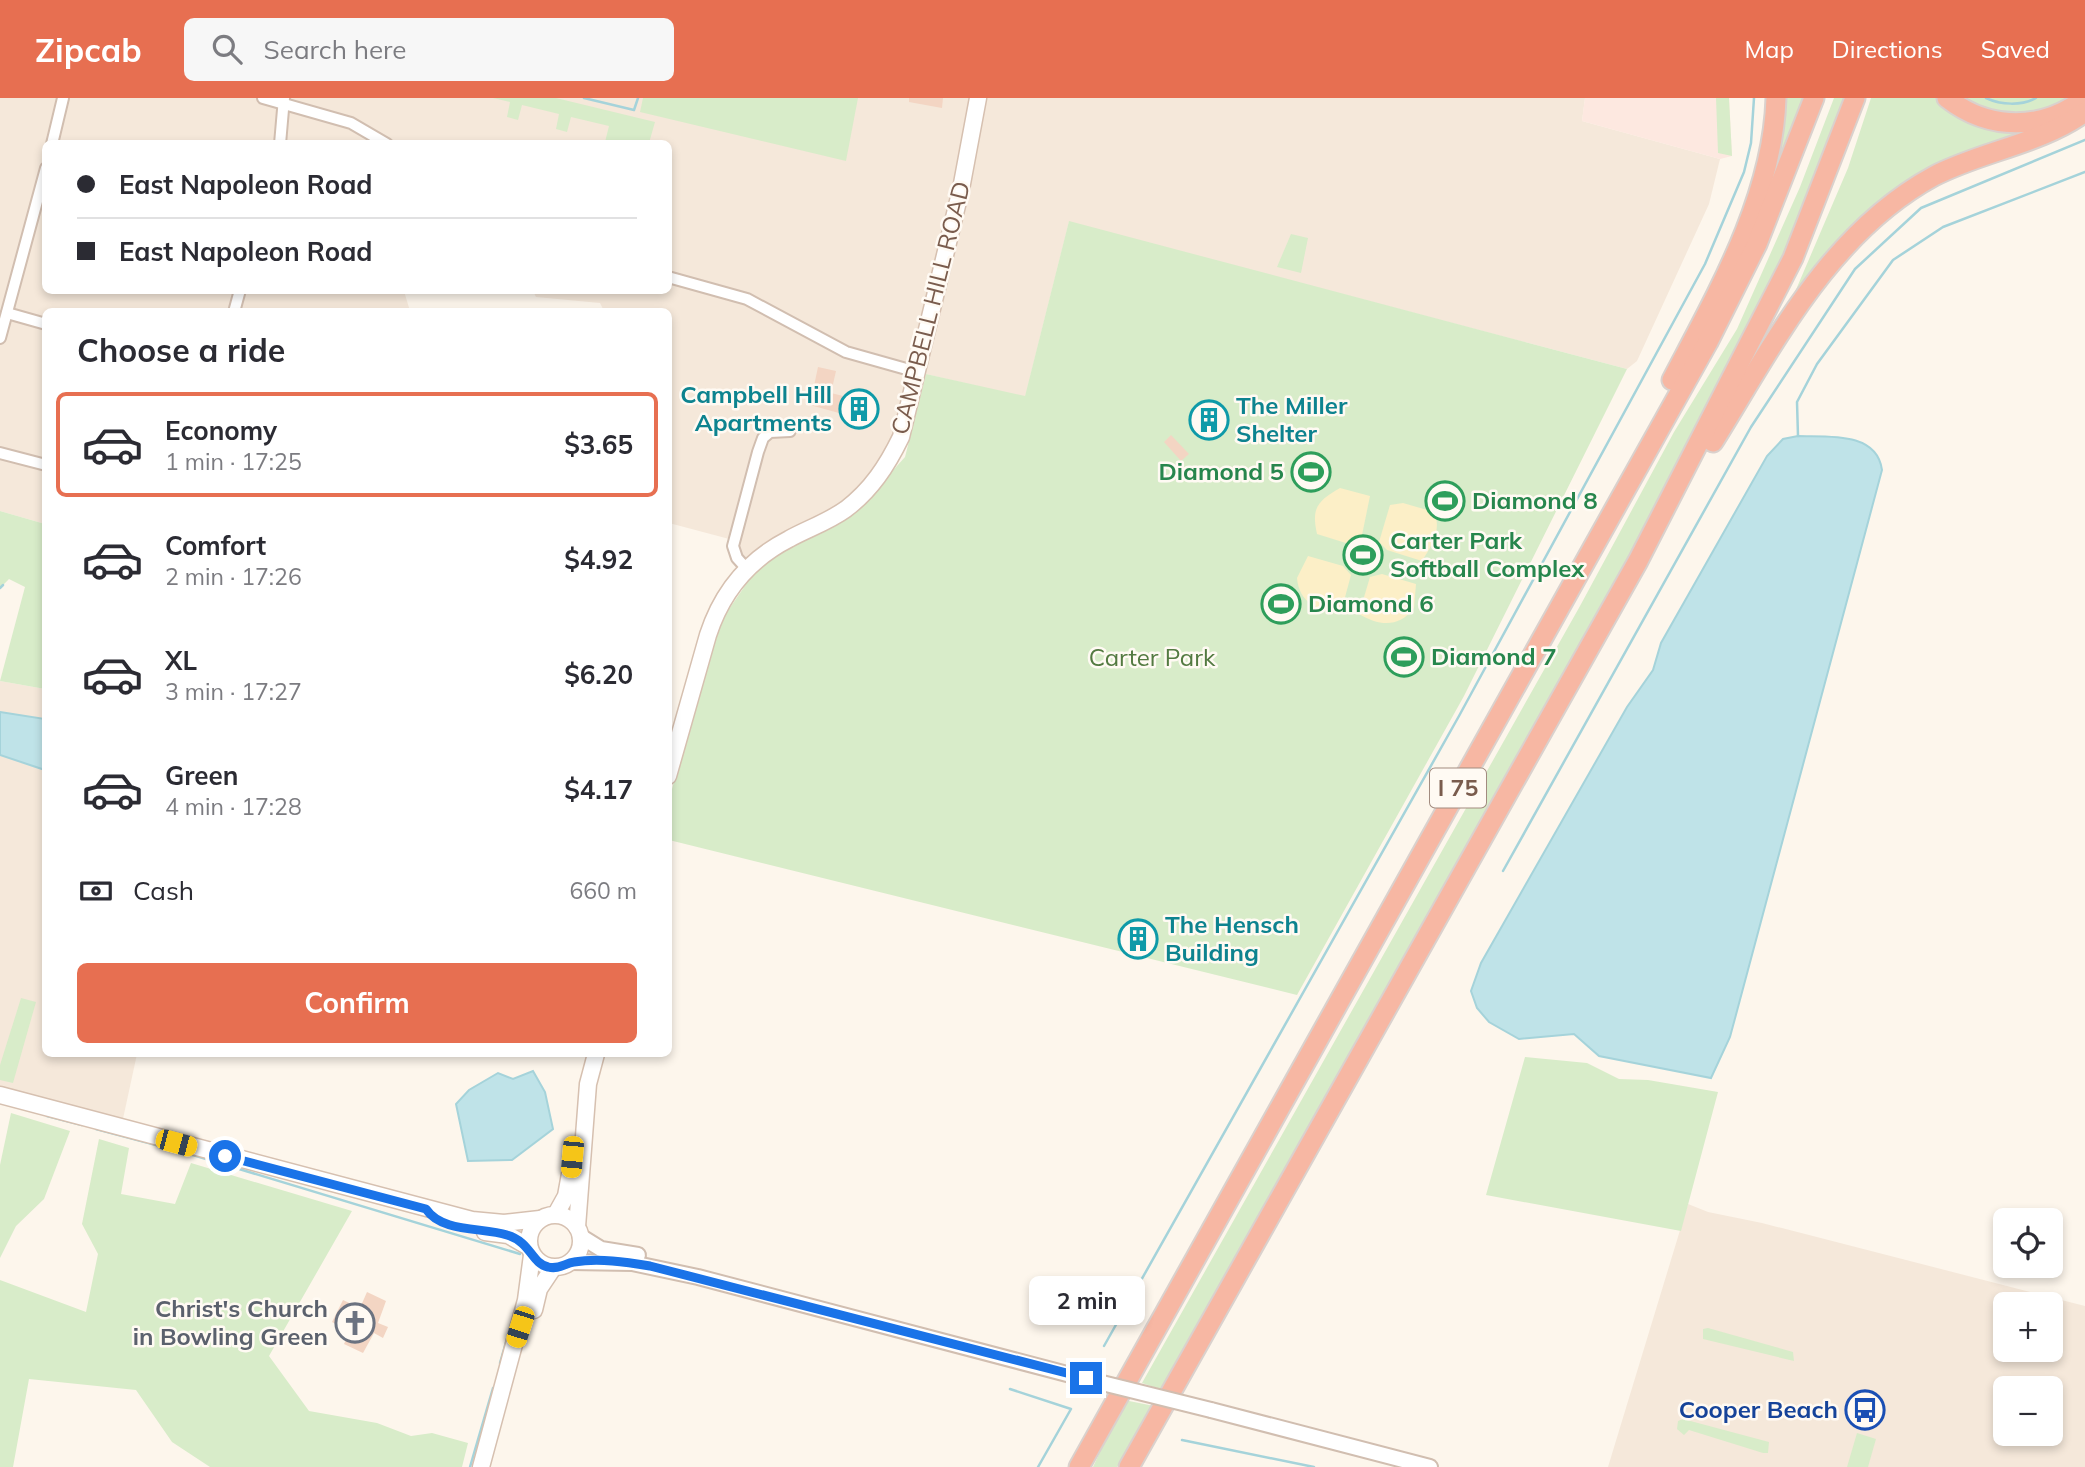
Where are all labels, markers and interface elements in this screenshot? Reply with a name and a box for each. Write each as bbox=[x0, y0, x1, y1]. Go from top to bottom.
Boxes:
search box bbox=[184, 18, 674, 81]
text: Zipcab bbox=[35, 29, 142, 70]
icon: search bbox=[208, 30, 246, 68]
text: Search here bbox=[264, 33, 407, 66]
text: Map bbox=[1744, 34, 1794, 64]
text: Directions bbox=[1832, 34, 1943, 64]
text: Saved bbox=[1981, 34, 2050, 64]
text: East Napoleon Road bbox=[119, 168, 372, 201]
street label: CAMPBELL HILL ROAD bbox=[884, 178, 976, 438]
text: East Napoleon Road bbox=[119, 235, 372, 268]
text: Choose a ride bbox=[77, 330, 285, 370]
place label: Campbell Hill Apartments bbox=[680, 379, 832, 437]
building icon: Campbell Hill Apartments bbox=[838, 388, 880, 430]
place label: The Miller Shelter bbox=[1236, 390, 1348, 448]
building icon: The Miller Shelter bbox=[1188, 399, 1230, 441]
icon: car bbox=[81, 413, 144, 476]
text: Economy bbox=[165, 414, 277, 447]
text: $3.65 bbox=[564, 428, 633, 461]
text: 1 min · 17:25 bbox=[165, 447, 302, 476]
sports icon: Diamond 5 bbox=[1290, 451, 1332, 493]
place label: Diamond 5 bbox=[1158, 456, 1284, 486]
sports icon: Diamond 8 bbox=[1424, 480, 1466, 522]
place label: Diamond 8 bbox=[1472, 485, 1598, 515]
place label: Carter Park Softball Complex bbox=[1390, 525, 1585, 583]
icon: car bbox=[81, 528, 144, 591]
text: Comfort bbox=[165, 529, 266, 562]
sports icon: Carter Park Softball Complex bbox=[1342, 534, 1384, 576]
text: $4.92 bbox=[564, 543, 633, 576]
text: 2 min · 17:26 bbox=[165, 562, 302, 591]
sports icon: Diamond 6 bbox=[1260, 583, 1302, 625]
place label: Diamond 6 bbox=[1308, 588, 1434, 618]
sports icon: Diamond 7 bbox=[1383, 636, 1425, 678]
place label: Diamond 7 bbox=[1431, 641, 1557, 671]
park label: Carter Park bbox=[1089, 642, 1216, 672]
icon: car bbox=[81, 643, 144, 706]
text: XL bbox=[165, 644, 197, 677]
text: $6.20 bbox=[564, 658, 633, 691]
text: 3 min · 17:27 bbox=[165, 677, 302, 706]
icon: car bbox=[81, 758, 144, 821]
text: Green bbox=[165, 759, 238, 792]
road number: I 75 bbox=[1430, 768, 1486, 808]
text: $4.17 bbox=[564, 773, 633, 806]
text: 4 min · 17:28 bbox=[165, 792, 302, 821]
icon: cash bbox=[77, 872, 115, 910]
text: Cash bbox=[133, 874, 194, 907]
text: 660 m bbox=[569, 876, 637, 905]
place label: The Hensch Building bbox=[1165, 909, 1299, 967]
building icon: The Hensch Building bbox=[1117, 918, 1159, 960]
button: Confirm bbox=[77, 963, 637, 1043]
car bbox=[153, 1127, 200, 1159]
car bbox=[560, 1135, 585, 1179]
route start bbox=[209, 1140, 241, 1172]
map controls bbox=[1993, 1208, 2063, 1446]
button: locate bbox=[1993, 1208, 2063, 1278]
callout: 2 min bbox=[1028, 1276, 1144, 1326]
text: 2 min bbox=[1057, 1286, 1117, 1315]
button: + bbox=[1993, 1292, 2063, 1362]
place label: Christ's Church in Bowling Green bbox=[133, 1293, 328, 1351]
church icon: Christ's Church in Bowling Green bbox=[334, 1302, 376, 1344]
car bbox=[504, 1304, 537, 1350]
route end bbox=[1070, 1362, 1102, 1394]
button: − bbox=[1993, 1376, 2063, 1446]
bus stop icon: Cooper Beach bbox=[1844, 1389, 1886, 1431]
place label: Cooper Beach bbox=[1679, 1394, 1838, 1424]

